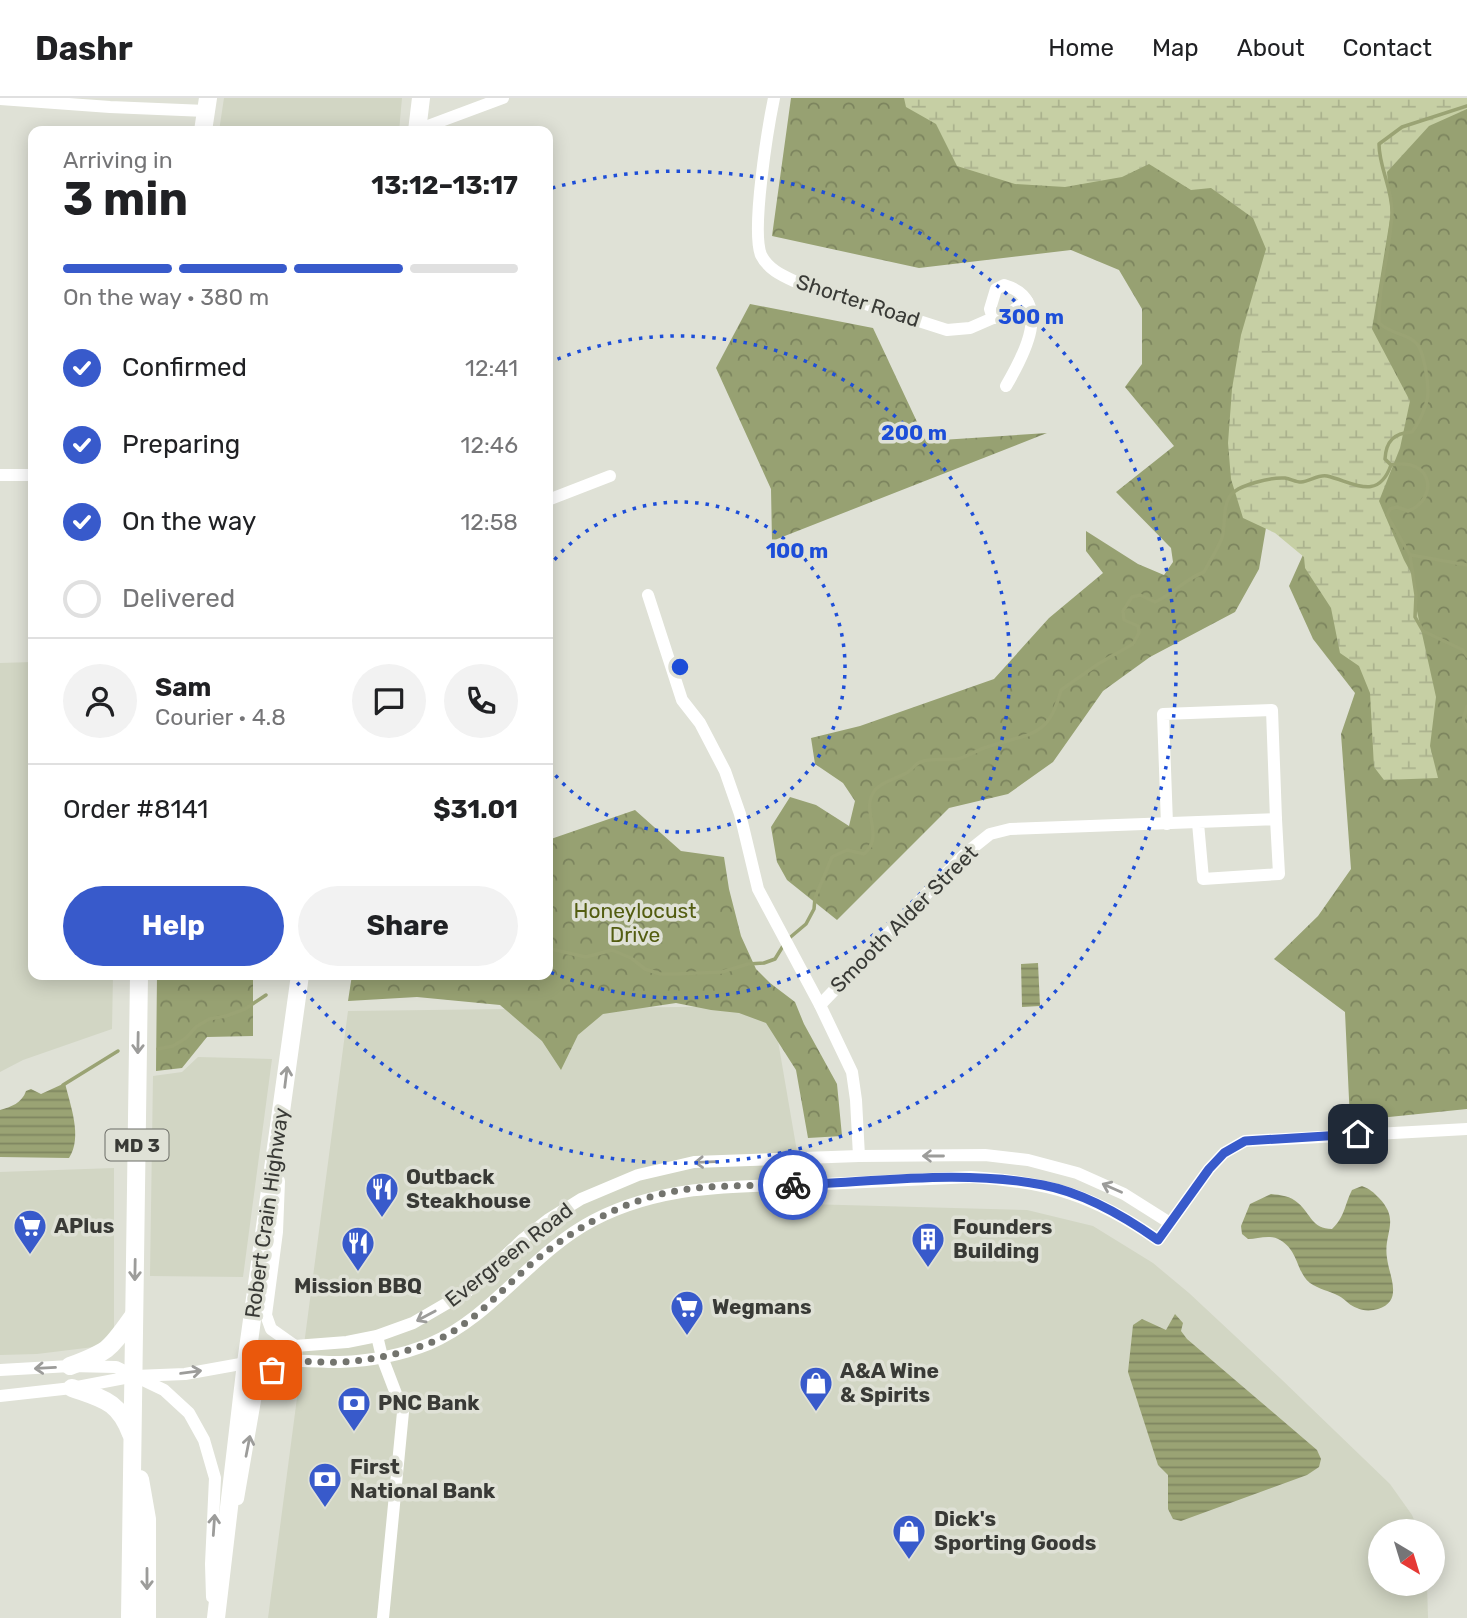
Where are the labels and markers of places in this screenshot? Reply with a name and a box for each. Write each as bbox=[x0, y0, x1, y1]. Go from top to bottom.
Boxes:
centre of rings bbox=[668, 655, 692, 679]
pin bbox=[1328, 1104, 1388, 1164]
place label: Outback Steakhouse bbox=[406, 1164, 531, 1213]
restaurant icon: Outback Steakhouse bbox=[363, 1170, 401, 1219]
supermarket icon: APlus bbox=[11, 1207, 49, 1256]
place label: APlus bbox=[54, 1213, 114, 1238]
place label: Founders Building bbox=[953, 1214, 1052, 1263]
building icon: Founders Building bbox=[909, 1220, 947, 1269]
restaurant icon: Mission BBQ bbox=[339, 1224, 377, 1273]
place label: Mission BBQ bbox=[294, 1273, 422, 1298]
supermarket icon: Wegmans bbox=[668, 1288, 706, 1337]
place label: Wegmans bbox=[712, 1294, 812, 1319]
pin bbox=[242, 1340, 302, 1400]
place label: A&A Wine & Spirits bbox=[840, 1358, 939, 1407]
shop icon: A&A Wine & Spirits bbox=[797, 1364, 835, 1413]
bank icon: PNC Bank bbox=[335, 1384, 373, 1433]
place label: PNC Bank bbox=[378, 1390, 480, 1415]
place label: First National Bank bbox=[350, 1454, 496, 1503]
bank icon: First National Bank bbox=[306, 1460, 344, 1509]
place label: Dick's Sporting Goods bbox=[934, 1506, 1096, 1555]
shop icon: Dick's Sporting Goods bbox=[890, 1512, 928, 1561]

